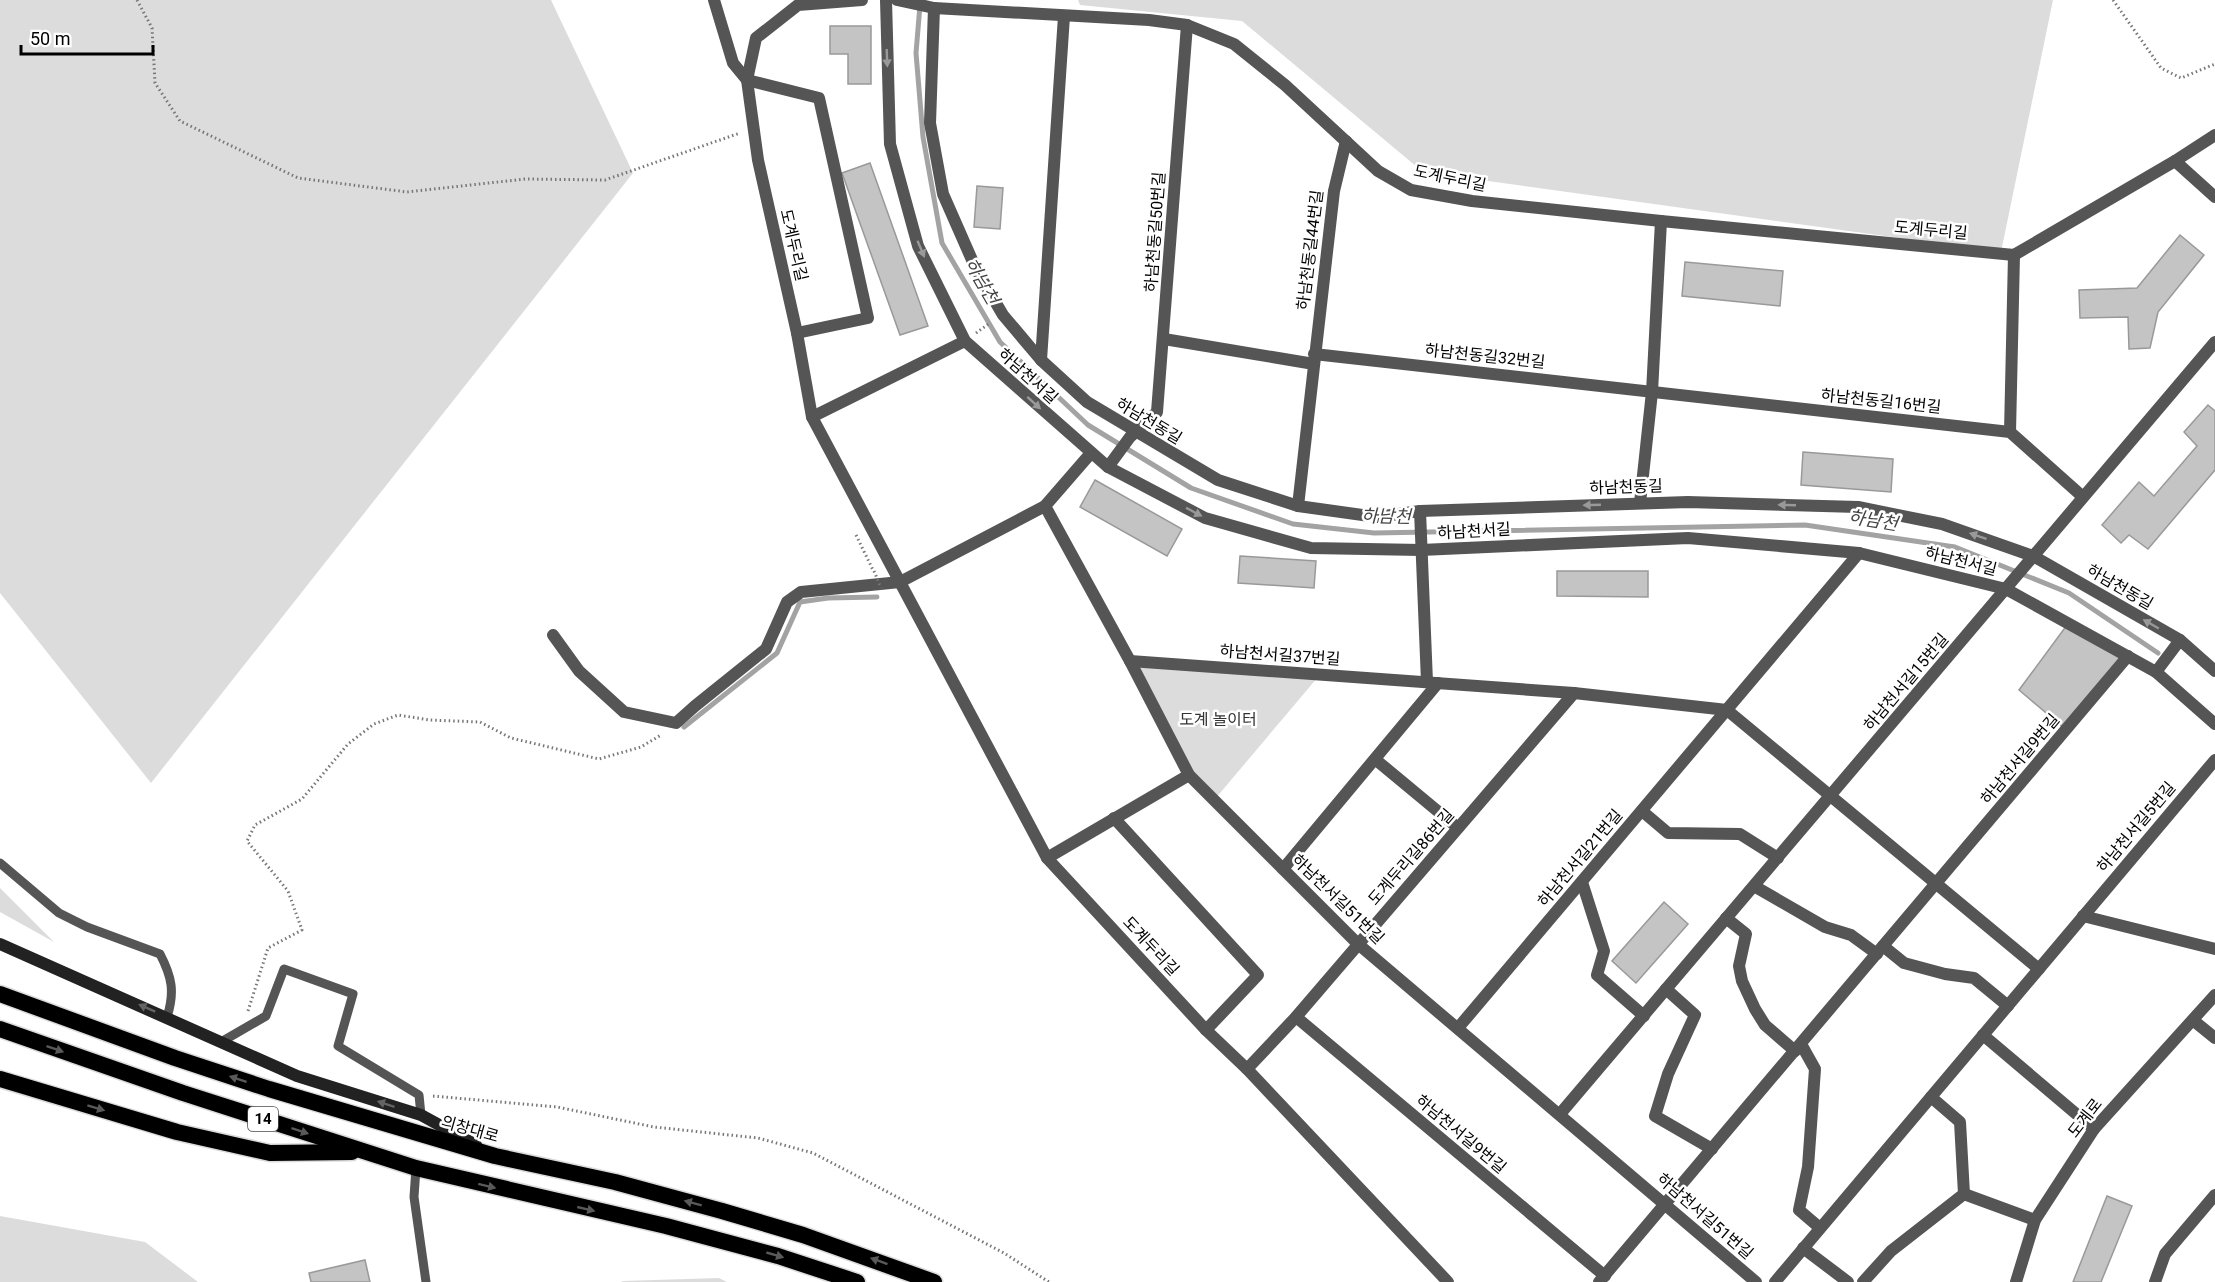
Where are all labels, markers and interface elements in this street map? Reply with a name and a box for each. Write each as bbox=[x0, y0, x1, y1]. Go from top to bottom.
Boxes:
scale bar bbox=[21, 18, 153, 56]
text: 50 m bbox=[30, 28, 70, 49]
one-way arrow bbox=[883, 49, 892, 68]
street label: 도계두리길 bbox=[1412, 161, 1488, 195]
street label: 하남천동길50번길 bbox=[1141, 171, 1169, 293]
street label: 하남천동길44번길 bbox=[1293, 189, 1327, 311]
street label: 도계두리길 bbox=[776, 207, 812, 283]
street label: 도계두리길 bbox=[1894, 217, 1968, 243]
one-way arrow bbox=[916, 240, 926, 258]
water label: 하남천 bbox=[960, 254, 1005, 310]
street label: 하남천동길32번길 bbox=[1424, 340, 1546, 372]
street label: 하남천서길 bbox=[994, 344, 1062, 408]
street label: 하남천동길16번길 bbox=[1820, 385, 1942, 417]
street label: 하남천동길 bbox=[1113, 394, 1185, 448]
one-way arrow bbox=[1026, 396, 1041, 409]
street label: 하남천동길 bbox=[1589, 476, 1663, 498]
one-way arrow bbox=[1582, 500, 1601, 510]
one-way arrow bbox=[1777, 500, 1796, 510]
water label: 하남천 bbox=[1361, 505, 1413, 527]
water label: 하남천 bbox=[1847, 506, 1902, 535]
one-way arrow bbox=[1186, 507, 1203, 517]
street label: 하남천서길 bbox=[1437, 520, 1511, 542]
one-way arrow bbox=[1969, 531, 1987, 541]
street label: 하남천서길 bbox=[1923, 543, 1999, 579]
street label: 하남천동길 bbox=[2083, 560, 2157, 614]
one-way arrow bbox=[2142, 619, 2159, 629]
street label: 하남천서길15번길 bbox=[1860, 630, 1952, 734]
street label: 하남천서길37번길 bbox=[1219, 641, 1341, 669]
park label: 도계 놀이터 bbox=[1179, 710, 1257, 729]
street label: 하남천서길9번길 bbox=[1977, 710, 2063, 808]
street label: 하남천서길5번길 bbox=[2093, 778, 2179, 876]
street label: 도계두리길86번길 bbox=[1364, 805, 1458, 909]
street label: 하남천서길21번길 bbox=[1534, 806, 1626, 910]
street label: 하남천서길51번길 bbox=[1288, 850, 1388, 948]
street label: 도계두리길 bbox=[1119, 913, 1183, 979]
one-way arrow bbox=[137, 1003, 155, 1013]
one-way arrow bbox=[46, 1044, 64, 1054]
one-way arrow bbox=[229, 1073, 247, 1083]
street label: 하남천서길9번길 bbox=[1412, 1091, 1510, 1177]
street label: 도계로 bbox=[2064, 1095, 2106, 1141]
one-way arrow bbox=[377, 1099, 395, 1108]
one-way arrow bbox=[87, 1104, 105, 1113]
road number: 14 bbox=[248, 1107, 278, 1131]
street label: 의창대로 bbox=[439, 1112, 501, 1146]
one-way arrow bbox=[291, 1126, 309, 1136]
street label: 하남천서길51번길 bbox=[1653, 1169, 1757, 1263]
one-way arrow bbox=[477, 1181, 496, 1191]
one-way arrow bbox=[684, 1198, 702, 1207]
one-way arrow bbox=[577, 1204, 595, 1214]
one-way arrow bbox=[766, 1251, 784, 1261]
one-way arrow bbox=[870, 1256, 888, 1266]

